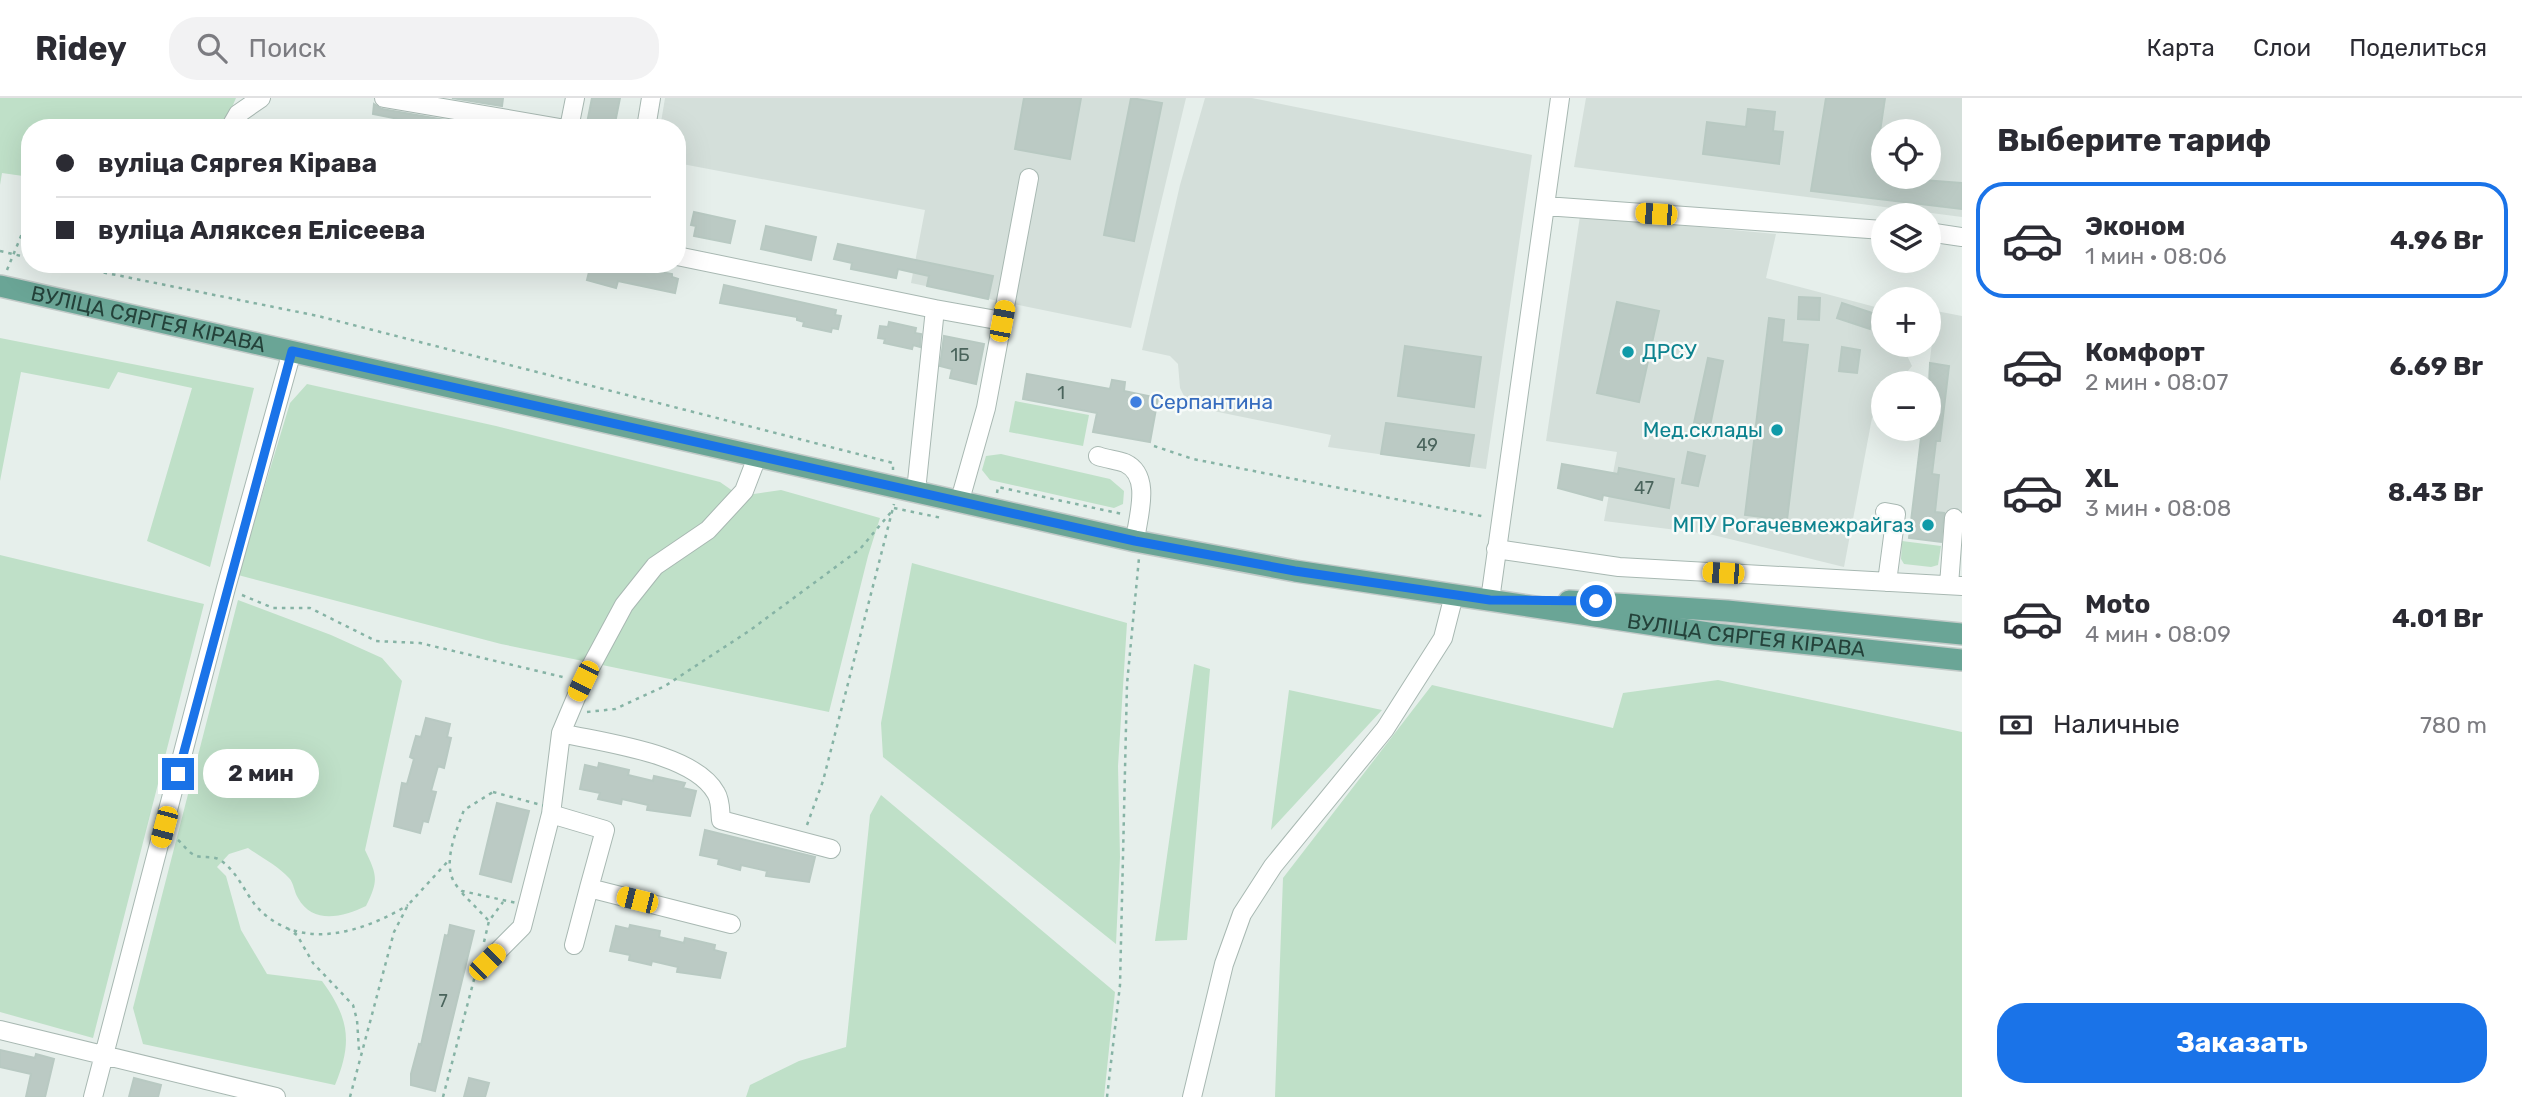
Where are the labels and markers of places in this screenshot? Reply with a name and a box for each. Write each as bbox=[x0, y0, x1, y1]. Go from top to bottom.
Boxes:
place label: ДРСУ bbox=[1642, 339, 1697, 364]
marker: ДРСУ bbox=[1620, 344, 1636, 360]
place label: Серпантина bbox=[1150, 389, 1273, 414]
marker: Серпантина bbox=[1128, 394, 1144, 410]
place label: Мед.склады bbox=[1643, 417, 1763, 442]
marker: Мед.склады bbox=[1769, 422, 1785, 438]
place label: МПУ Рогачевмежрайгаз bbox=[1672, 512, 1914, 537]
marker: МПУ Рогачевмежрайгаз bbox=[1920, 517, 1936, 533]

